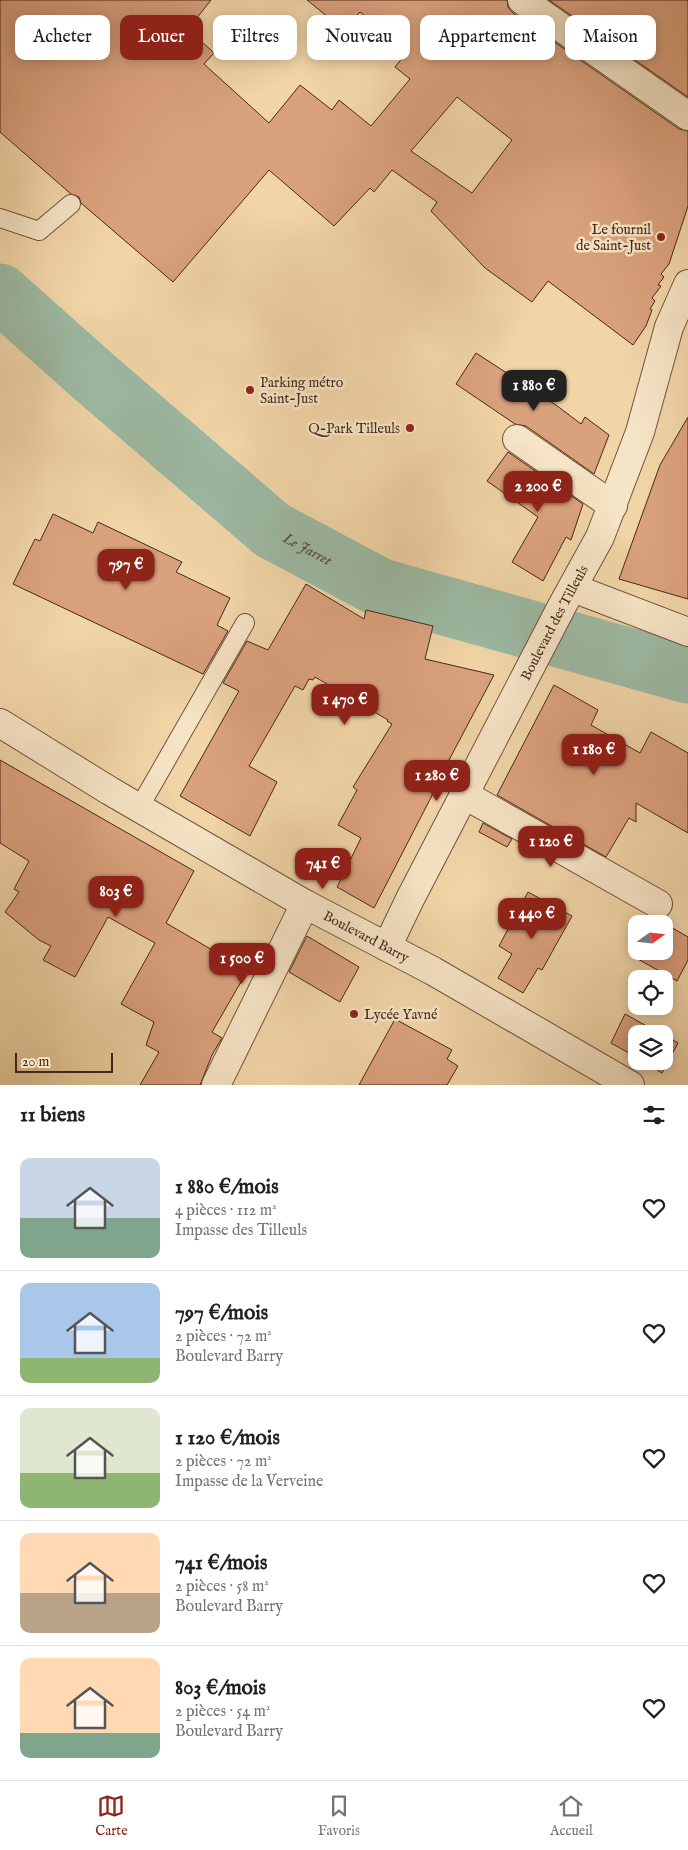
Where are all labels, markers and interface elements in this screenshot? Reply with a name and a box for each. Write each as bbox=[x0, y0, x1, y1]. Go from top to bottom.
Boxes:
chip: Acheter bbox=[15, 15, 110, 60]
chip: Louer bbox=[120, 15, 203, 60]
chip: Filtres bbox=[213, 15, 297, 60]
chip: Nouveau bbox=[307, 15, 410, 60]
chip: Appartement bbox=[420, 15, 555, 60]
chip: Maison bbox=[565, 15, 656, 60]
place label: Le fournil de Saint-Just bbox=[576, 221, 651, 255]
marker: Le fournil de Saint-Just bbox=[655, 231, 667, 243]
pin: 1 880 € bbox=[488, 370, 580, 412]
place label: Parking métro Saint-Just bbox=[260, 374, 344, 408]
text: 1 880 € bbox=[513, 376, 555, 396]
marker: Parking métro Saint-Just bbox=[244, 384, 256, 396]
place label: Q-Park Tilleuls bbox=[308, 420, 400, 438]
marker: Q-Park Tilleuls bbox=[404, 422, 416, 434]
pin: 2 200 € bbox=[492, 470, 584, 513]
text: 2 200 € bbox=[514, 477, 562, 497]
water label: Le Jarret bbox=[279, 528, 336, 571]
pin: 797 € bbox=[91, 548, 161, 591]
text: 797 € bbox=[109, 555, 143, 575]
street label: Boulevard des Tilleuls bbox=[517, 562, 593, 684]
pin: 1 470 € bbox=[299, 684, 391, 726]
text: 1 470 € bbox=[322, 690, 368, 710]
pin: 1 180 € bbox=[548, 734, 640, 776]
text: 1 180 € bbox=[573, 740, 615, 760]
pin: 1 280 € bbox=[391, 760, 483, 802]
text: 1 280 € bbox=[415, 766, 459, 786]
pin: 1 120 € bbox=[505, 826, 597, 868]
text: 1 120 € bbox=[529, 832, 573, 852]
pin: 741 € bbox=[288, 848, 358, 890]
text: 741 € bbox=[306, 854, 340, 874]
pin: 803 € bbox=[81, 876, 151, 918]
text: 803 € bbox=[100, 882, 132, 902]
pin: 1 440 € bbox=[486, 898, 578, 940]
text: 1 440 € bbox=[509, 904, 555, 924]
street label: Boulevard Barry bbox=[320, 907, 412, 967]
north arrow bbox=[628, 915, 672, 960]
map controls bbox=[628, 915, 673, 1070]
pin: 1 500 € bbox=[196, 942, 288, 985]
text: 1 500 € bbox=[220, 949, 264, 969]
button: locate bbox=[628, 970, 673, 1015]
place label: Lycée Yavné bbox=[364, 1006, 438, 1024]
marker: Lycée Yavné bbox=[348, 1008, 360, 1020]
button: layers bbox=[628, 1025, 673, 1070]
scale bar bbox=[15, 1050, 112, 1073]
text: 20 m bbox=[22, 1053, 49, 1071]
icon: filters bbox=[640, 1101, 668, 1129]
text: 11 biens bbox=[20, 1102, 85, 1129]
text: 1 880 €/mois bbox=[175, 1174, 279, 1201]
icon: home bbox=[60, 1178, 120, 1238]
icon: heart bbox=[640, 1194, 668, 1222]
text: 4 pièces · 112 m² bbox=[175, 1201, 277, 1221]
text: Impasse des Tilleuls bbox=[175, 1221, 307, 1241]
text: 797 €/mois bbox=[175, 1300, 268, 1327]
icon: home bbox=[60, 1303, 120, 1363]
icon: heart bbox=[640, 1319, 668, 1347]
text: 2 pièces · 72 m² bbox=[175, 1327, 272, 1347]
text: Boulevard Barry bbox=[175, 1347, 283, 1367]
text: 1 120 €/mois bbox=[175, 1425, 280, 1452]
icon: home bbox=[60, 1428, 120, 1488]
icon: heart bbox=[640, 1444, 668, 1472]
text: 2 pièces · 72 m² bbox=[175, 1452, 272, 1472]
text: Impasse de la Verveine bbox=[175, 1472, 323, 1492]
text: 741 €/mois bbox=[175, 1550, 267, 1577]
icon: home bbox=[60, 1553, 120, 1613]
icon: heart bbox=[640, 1569, 668, 1597]
text: 2 pièces · 58 m² bbox=[175, 1577, 269, 1597]
text: Boulevard Barry bbox=[175, 1597, 283, 1617]
text: 803 €/mois bbox=[175, 1675, 266, 1702]
icon: home bbox=[60, 1678, 120, 1738]
icon: heart bbox=[640, 1694, 668, 1722]
text: 2 pièces · 54 m² bbox=[175, 1702, 270, 1722]
text: Boulevard Barry bbox=[175, 1722, 283, 1742]
tab: Carte bbox=[95, 1792, 128, 1840]
tab: Favoris bbox=[318, 1792, 360, 1840]
tab: Accueil bbox=[550, 1792, 593, 1840]

